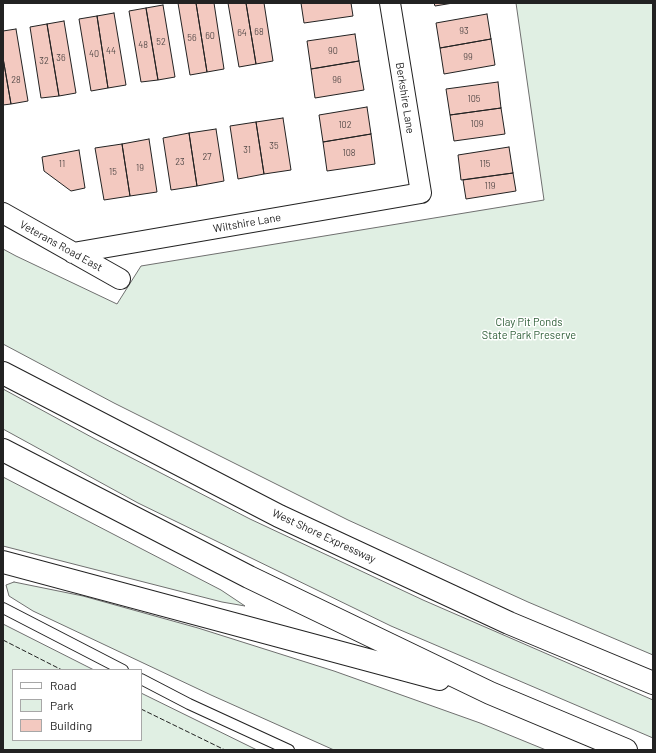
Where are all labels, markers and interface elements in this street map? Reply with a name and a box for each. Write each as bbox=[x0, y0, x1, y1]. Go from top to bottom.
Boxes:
house number: 93 bbox=[459, 26, 469, 36]
house number: 68 bbox=[254, 27, 264, 37]
house number: 64 bbox=[237, 28, 247, 38]
house number: 60 bbox=[205, 31, 215, 41]
house number: 56 bbox=[187, 33, 197, 43]
house number: 52 bbox=[156, 37, 166, 47]
house number: 48 bbox=[138, 40, 148, 50]
house number: 44 bbox=[106, 46, 116, 56]
house number: 90 bbox=[328, 46, 338, 56]
house number: 40 bbox=[89, 49, 99, 59]
house number: 99 bbox=[463, 52, 473, 62]
house number: 36 bbox=[56, 53, 66, 63]
house number: 32 bbox=[39, 56, 49, 66]
street label: Berkshire Lane bbox=[393, 61, 417, 135]
house number: 28 bbox=[11, 75, 21, 85]
house number: 96 bbox=[332, 75, 342, 85]
house number: 105 bbox=[468, 94, 480, 104]
house number: 109 bbox=[471, 119, 483, 129]
house number: 102 bbox=[338, 120, 352, 130]
house number: 35 bbox=[269, 141, 279, 151]
house number: 31 bbox=[243, 145, 251, 155]
house number: 108 bbox=[343, 148, 355, 158]
house number: 27 bbox=[202, 152, 212, 162]
house number: 23 bbox=[175, 157, 185, 167]
house number: 11 bbox=[59, 159, 65, 169]
house number: 115 bbox=[480, 159, 490, 169]
house number: 19 bbox=[136, 163, 144, 173]
house number: 15 bbox=[109, 167, 117, 177]
house number: 119 bbox=[484, 181, 496, 191]
street label: Wiltshire Lane bbox=[212, 211, 282, 235]
street label: Veterans Road East bbox=[17, 218, 105, 274]
park label: Clay Pit Ponds State Park Preserve bbox=[482, 315, 576, 341]
street label: West Shore Expressway bbox=[270, 506, 378, 566]
legend bbox=[12, 669, 142, 741]
text: Road bbox=[50, 678, 77, 692]
text: Park bbox=[50, 698, 74, 712]
text: Building bbox=[50, 718, 92, 732]

